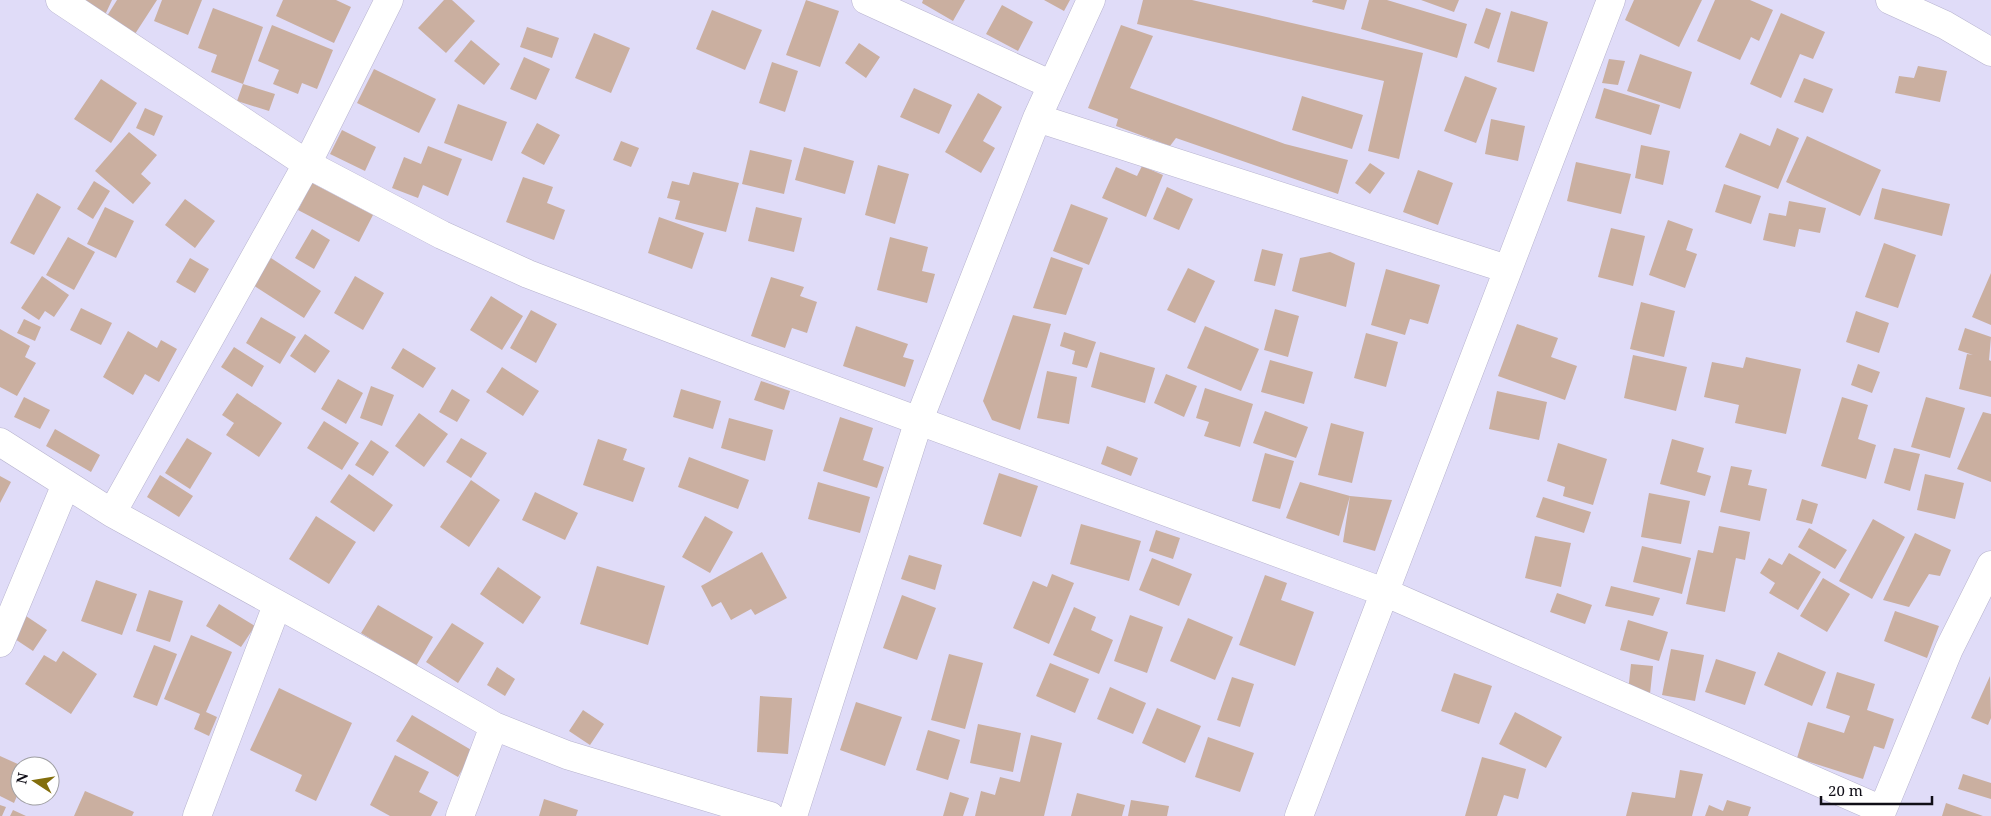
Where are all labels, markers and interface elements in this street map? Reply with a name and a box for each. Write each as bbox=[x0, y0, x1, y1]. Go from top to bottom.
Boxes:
north arrow bbox=[10, 756, 60, 806]
text: N bbox=[11, 771, 32, 786]
scale bar bbox=[1821, 774, 1932, 806]
text: 20 m bbox=[1828, 780, 1863, 800]

